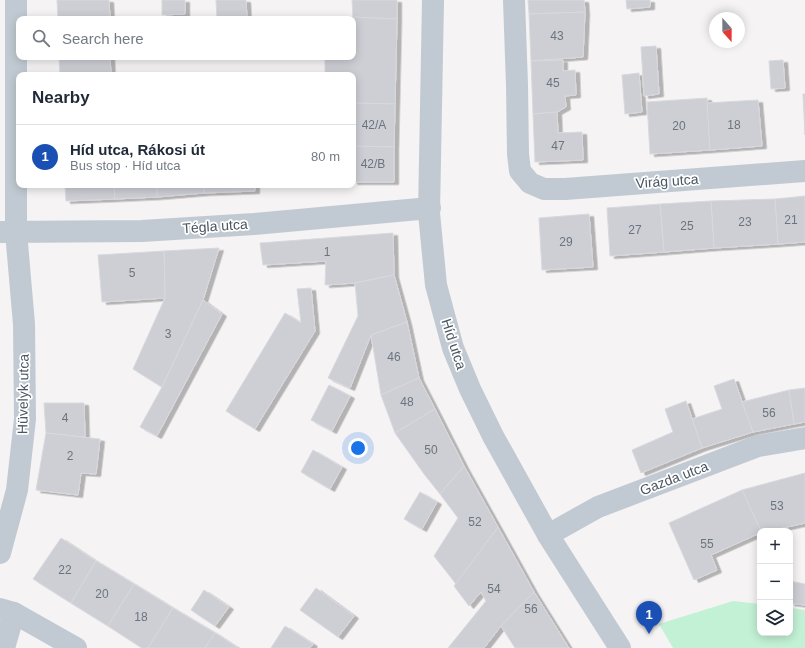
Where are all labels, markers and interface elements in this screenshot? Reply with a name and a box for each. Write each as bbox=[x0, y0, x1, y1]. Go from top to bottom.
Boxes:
north arrow bbox=[709, 12, 745, 48]
search box bbox=[16, 16, 356, 60]
icon: search bbox=[30, 27, 52, 49]
house number: 43 bbox=[550, 29, 564, 43]
text: Search here bbox=[62, 30, 144, 47]
house number: 45 bbox=[546, 76, 560, 90]
text: Nearby bbox=[32, 88, 90, 107]
house number: 42/A bbox=[362, 118, 386, 132]
house number: 18 bbox=[727, 118, 741, 132]
house number: 20 bbox=[672, 119, 686, 133]
house number: 47 bbox=[551, 139, 565, 153]
text: Híd utca, Rákosi út bbox=[70, 141, 205, 158]
text: 1 bbox=[41, 149, 49, 164]
text: 80 m bbox=[311, 149, 340, 164]
house number: 42/B bbox=[361, 157, 385, 171]
text: Bus stop · Híd utca bbox=[70, 158, 181, 173]
street label: Virág utca bbox=[635, 171, 699, 191]
house number: 21 bbox=[784, 213, 798, 227]
house number: 23 bbox=[738, 215, 752, 229]
street label: Tégla utca bbox=[182, 216, 248, 236]
house number: 25 bbox=[680, 219, 694, 233]
house number: 27 bbox=[628, 223, 642, 237]
house number: 29 bbox=[559, 235, 573, 249]
house number: 1 bbox=[324, 245, 331, 259]
house number: 5 bbox=[129, 266, 136, 280]
street label: Híd utca bbox=[438, 317, 470, 371]
house number: 3 bbox=[165, 327, 172, 341]
house number: 46 bbox=[387, 350, 401, 364]
street label: Hüvelyk utca bbox=[14, 354, 32, 434]
house number: 48 bbox=[400, 395, 414, 409]
house number: 56 bbox=[762, 406, 776, 420]
house number: 4 bbox=[62, 411, 69, 425]
your location bbox=[348, 438, 368, 458]
house number: 50 bbox=[424, 443, 438, 457]
house number: 2 bbox=[67, 449, 74, 463]
street label: Gazda utca bbox=[638, 458, 710, 498]
house number: 53 bbox=[770, 499, 784, 513]
house number: 52 bbox=[468, 515, 482, 529]
map controls bbox=[757, 528, 793, 636]
button: + bbox=[757, 528, 793, 564]
house number: 55 bbox=[700, 537, 714, 551]
house number: 22 bbox=[58, 563, 72, 577]
button: − bbox=[757, 564, 793, 600]
house number: 54 bbox=[487, 582, 501, 596]
house number: 20 bbox=[95, 587, 109, 601]
button: layers bbox=[757, 600, 793, 636]
pin: 1 bbox=[636, 601, 662, 634]
house number: 56 bbox=[524, 602, 538, 616]
house number: 18 bbox=[134, 610, 148, 624]

